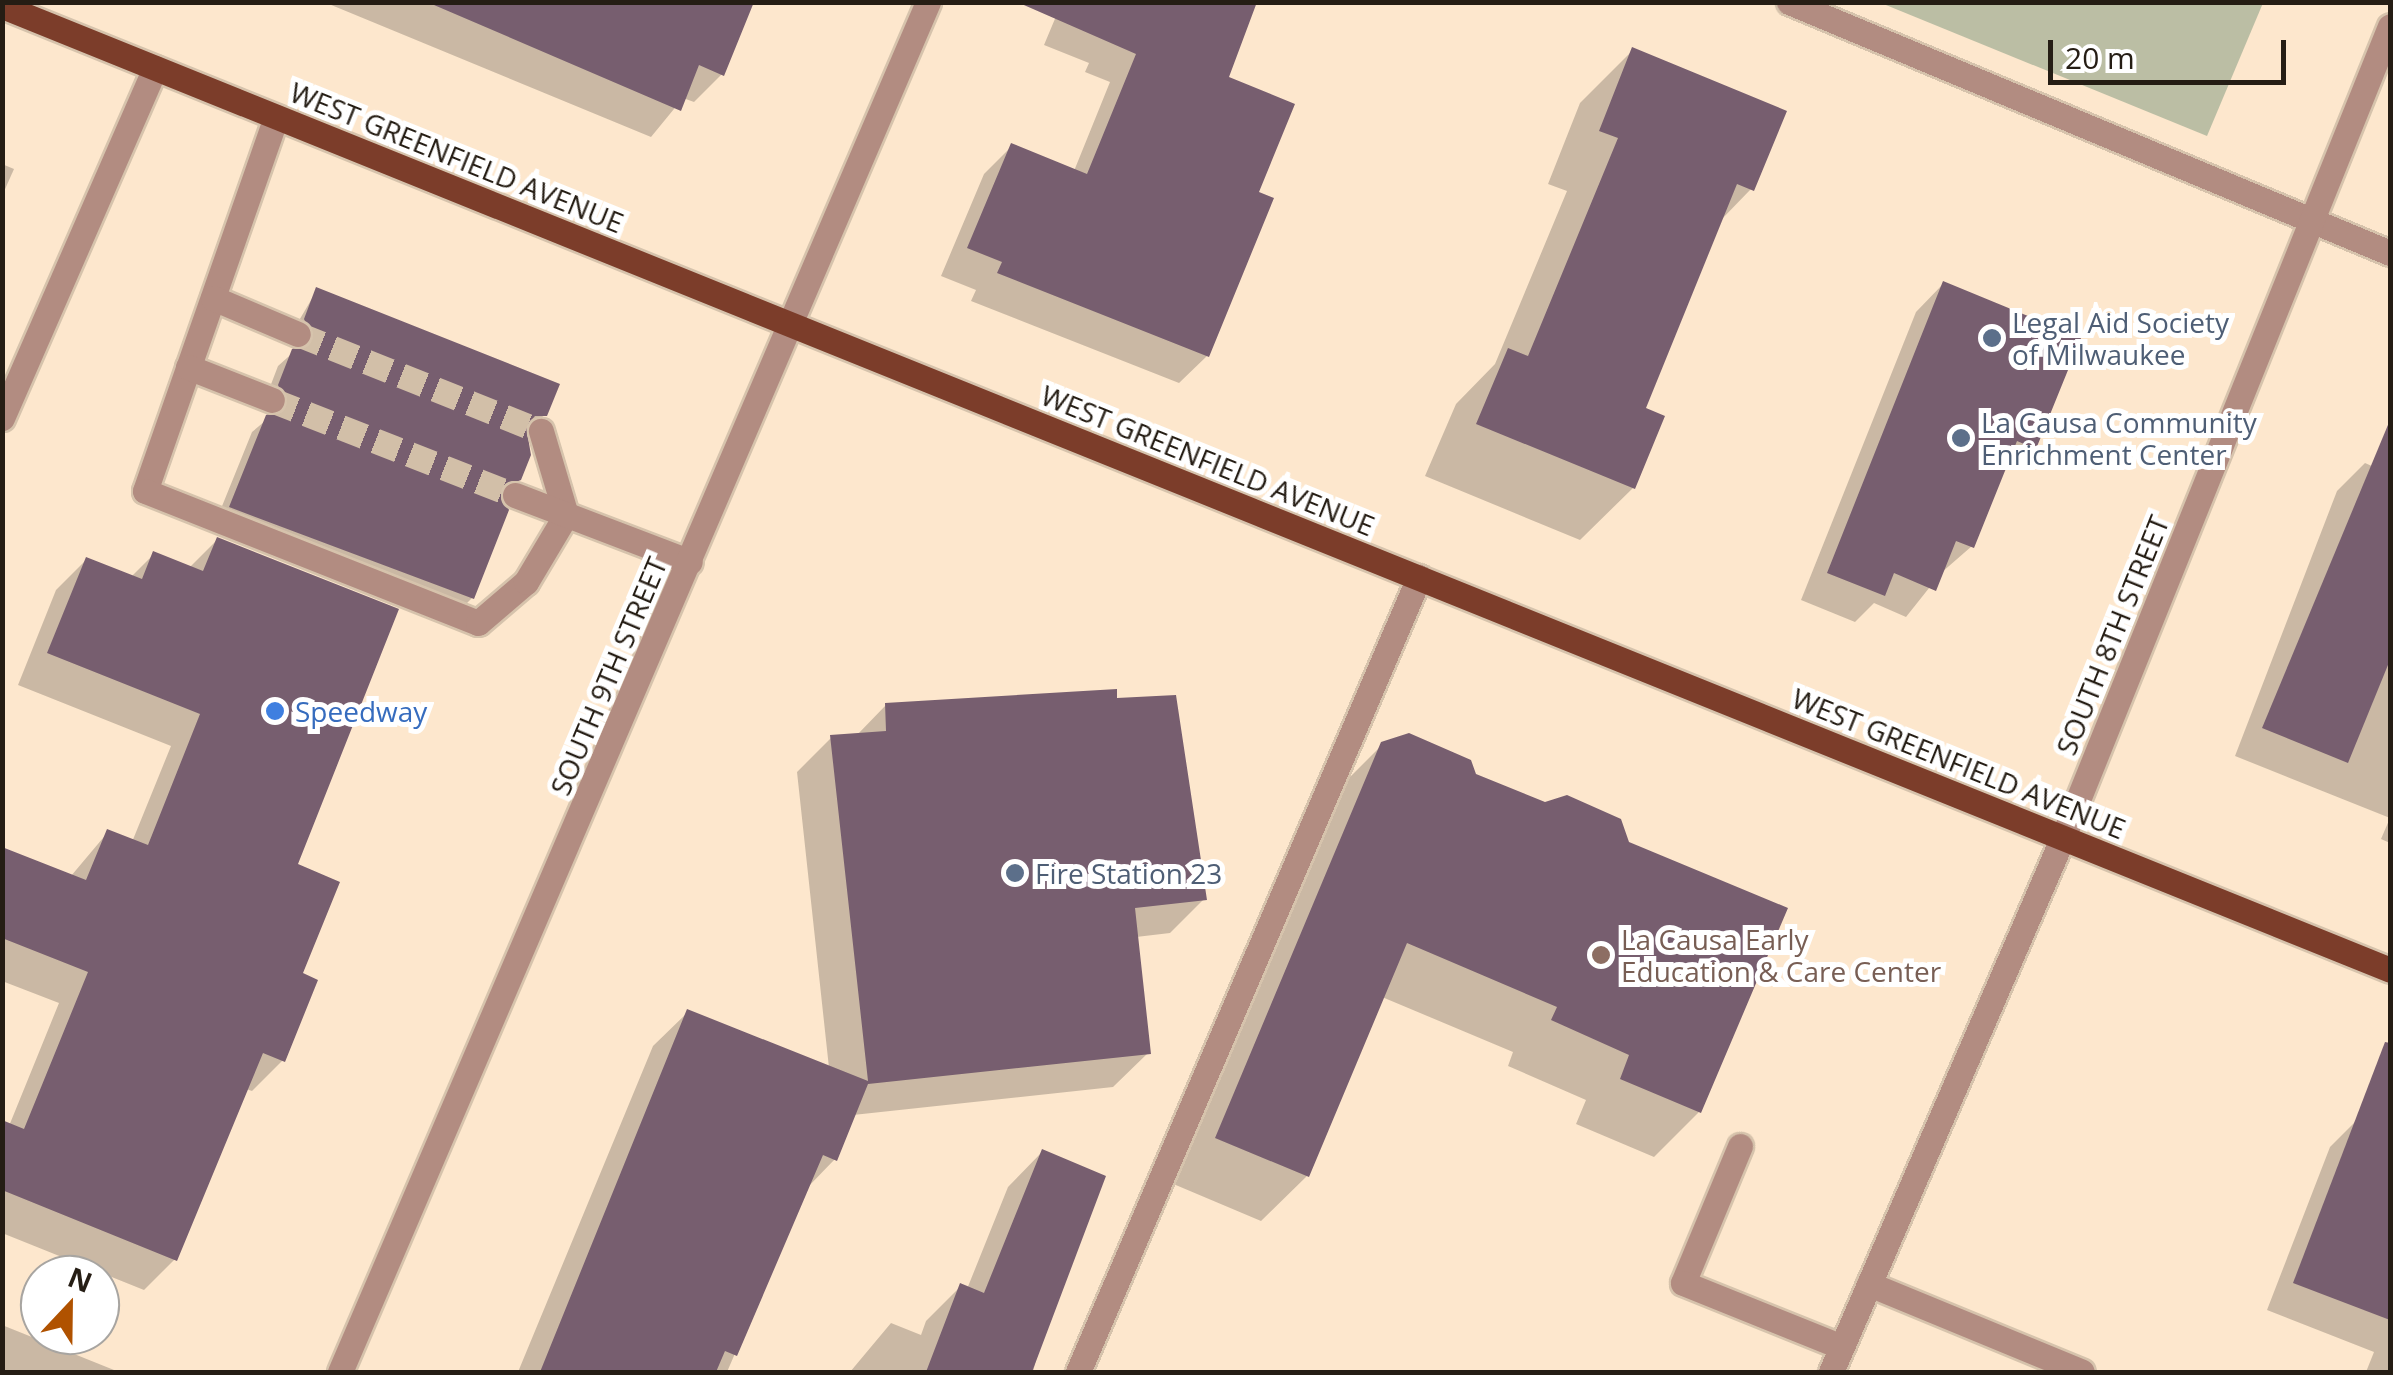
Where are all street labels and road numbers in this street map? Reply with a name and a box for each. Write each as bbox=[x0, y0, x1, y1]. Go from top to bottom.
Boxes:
street label: WEST GREENFIELD AVENUE bbox=[286, 75, 628, 239]
street label: WEST GREENFIELD AVENUE bbox=[1037, 378, 1379, 542]
street label: SOUTH 8TH STREET bbox=[2049, 511, 2175, 759]
street label: SOUTH 9TH STREET bbox=[543, 552, 673, 800]
street label: WEST GREENFIELD AVENUE bbox=[1788, 681, 2130, 845]

